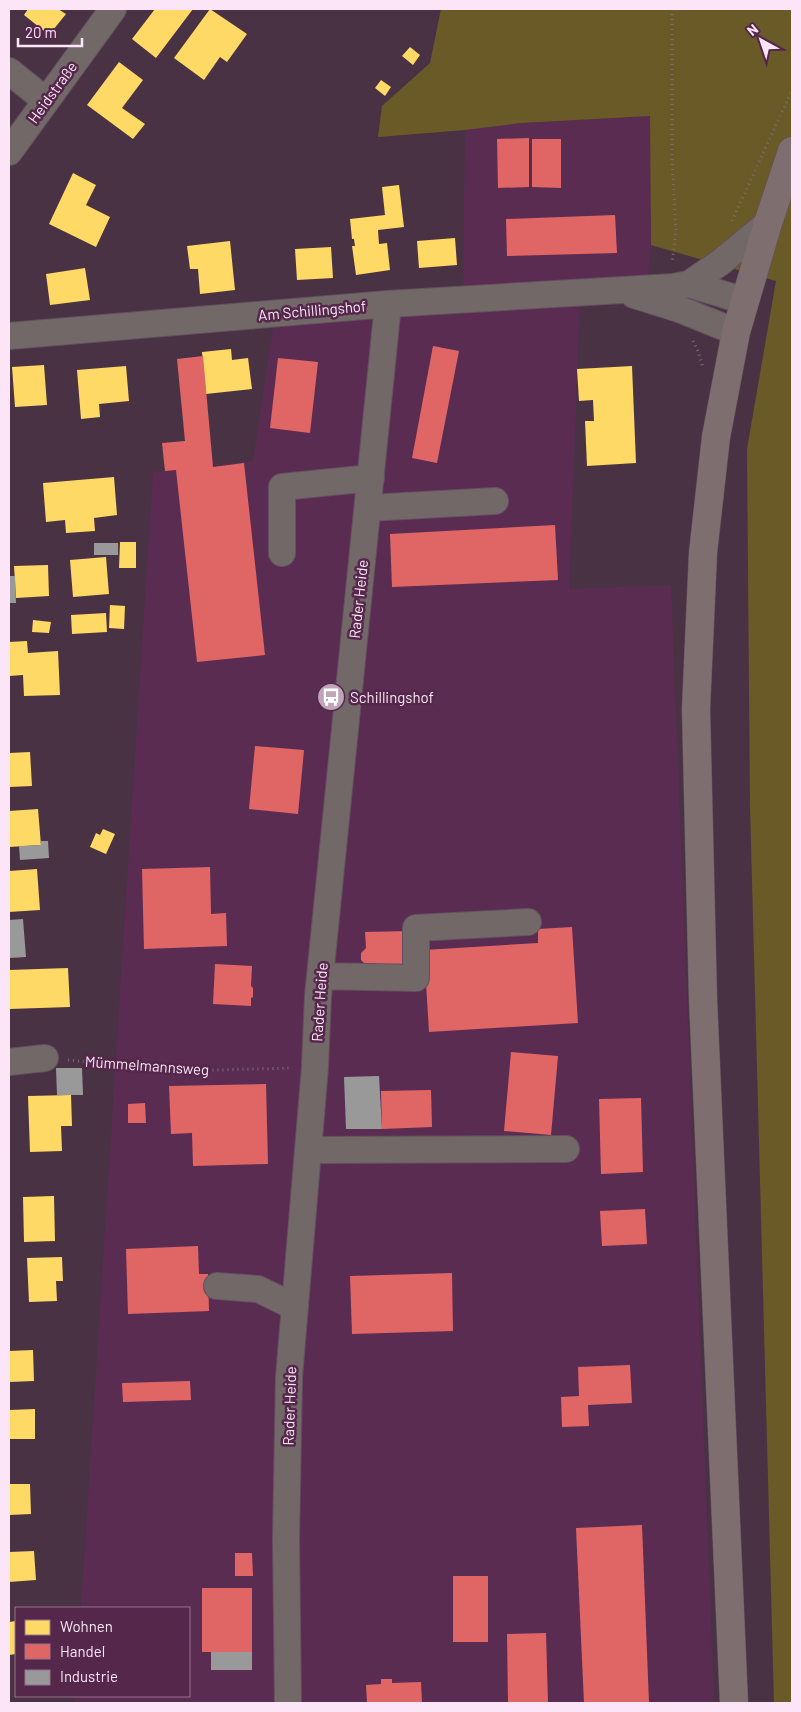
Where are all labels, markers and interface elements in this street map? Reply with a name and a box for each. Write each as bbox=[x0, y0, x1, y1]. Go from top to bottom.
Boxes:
scale bar bbox=[18, 15, 81, 47]
north arrow bbox=[736, 15, 786, 65]
text: N bbox=[743, 20, 761, 39]
text: 20 m bbox=[25, 23, 57, 41]
street label: Heidstraße bbox=[24, 58, 80, 126]
street label: Am Schillingshof bbox=[257, 296, 367, 324]
street label: Rader Heide bbox=[345, 559, 371, 639]
bus stop icon: Schillingshof bbox=[316, 682, 346, 712]
place label: Schillingshof bbox=[350, 688, 434, 706]
street label: Rader Heide bbox=[307, 962, 331, 1042]
street label: Mümmelmannsweg bbox=[84, 1052, 210, 1078]
street label: Rader Heide bbox=[279, 1366, 299, 1446]
legend bbox=[15, 1607, 190, 1697]
text: Wohnen bbox=[60, 1617, 113, 1635]
text: Handel bbox=[60, 1642, 105, 1660]
text: Industrie bbox=[60, 1667, 118, 1685]

